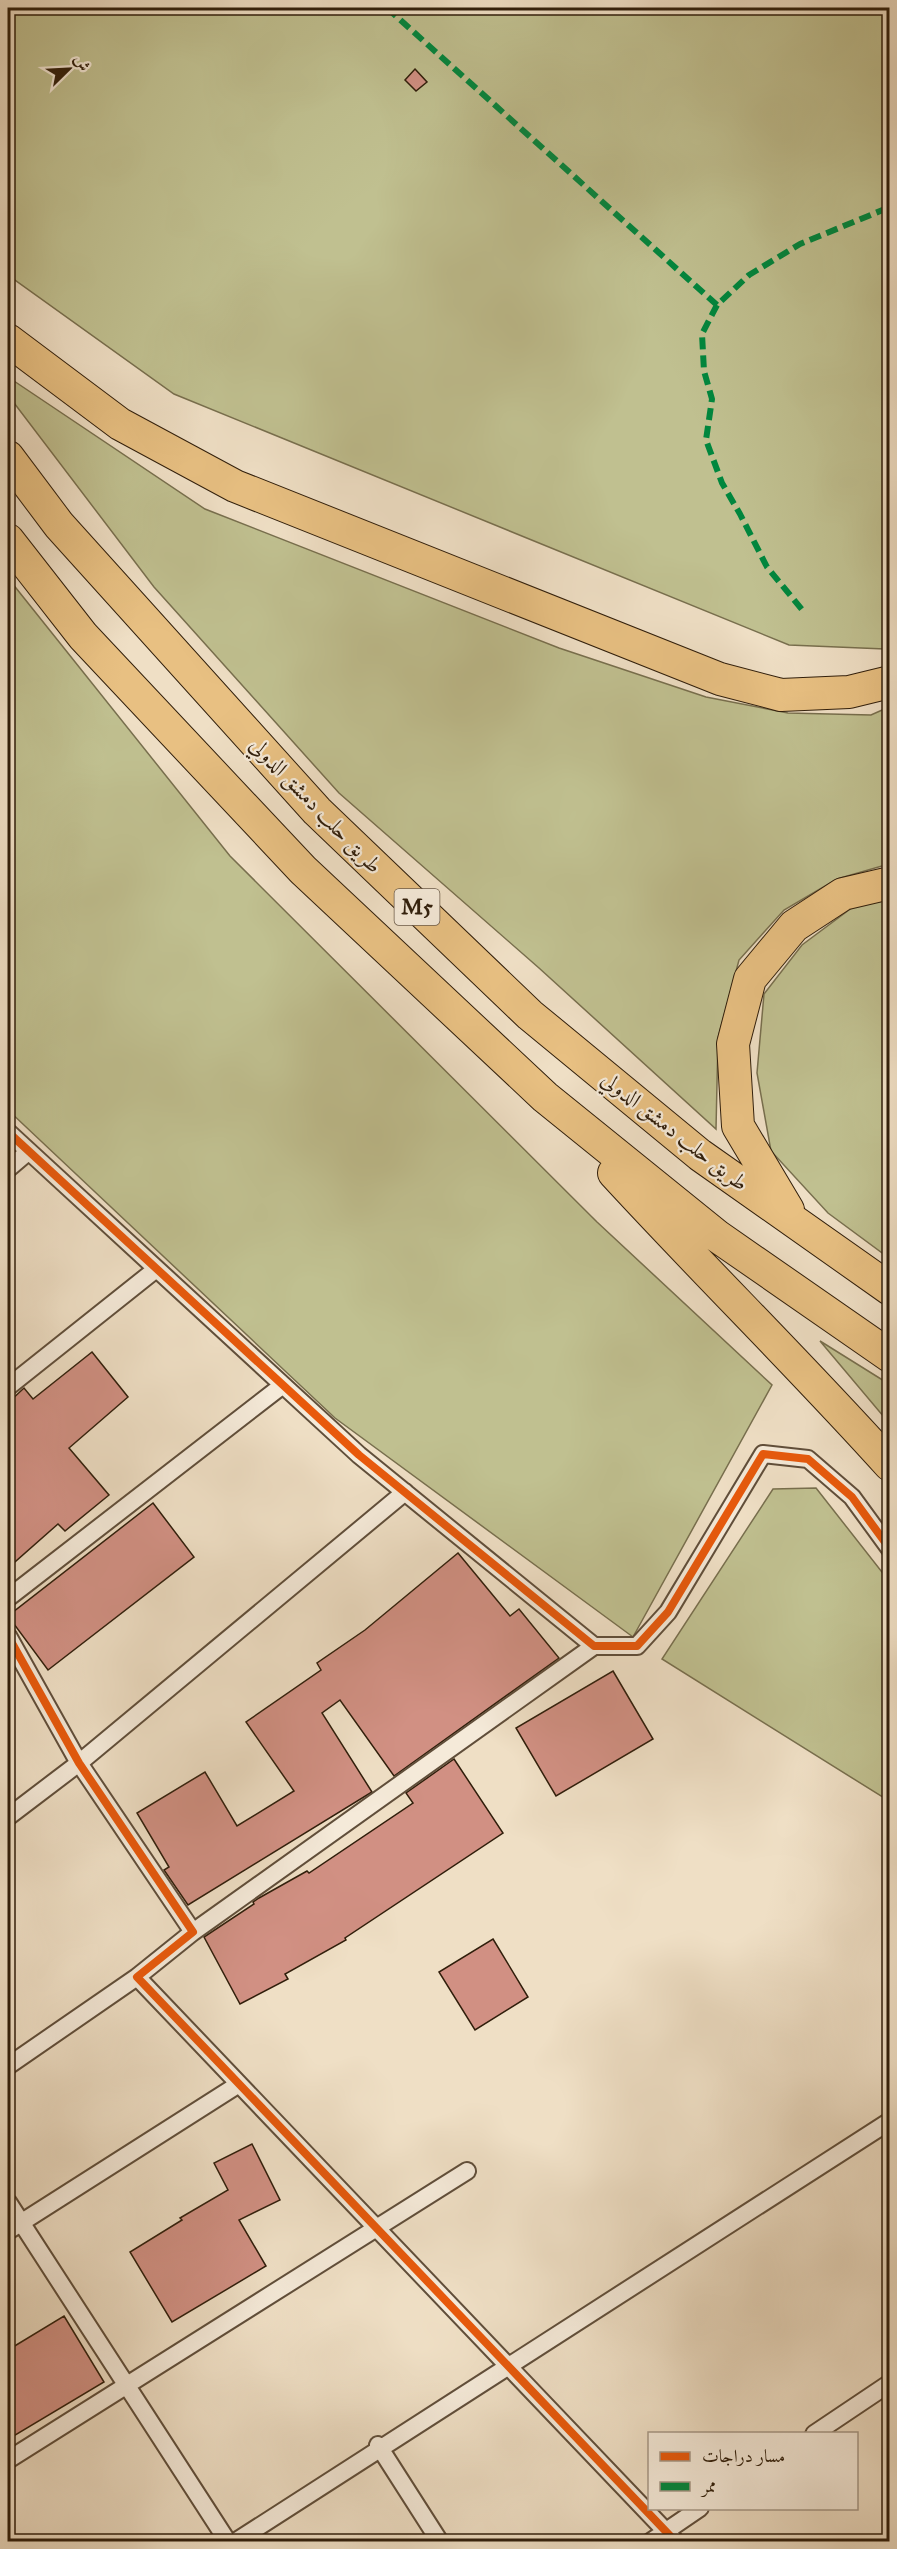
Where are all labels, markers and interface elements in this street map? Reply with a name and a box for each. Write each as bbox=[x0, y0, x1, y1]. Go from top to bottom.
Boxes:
north arrow bbox=[39, 39, 99, 99]
text: ش bbox=[70, 52, 94, 74]
street label: طريق حلب دمشق الدولي bbox=[240, 731, 388, 882]
road number: M5 bbox=[394, 889, 440, 925]
street label: طريق حلب دمشق الدولي bbox=[593, 1065, 754, 1201]
legend bbox=[648, 2432, 858, 2510]
text: مسار دراجات bbox=[702, 2445, 785, 2467]
text: ممر bbox=[700, 2475, 716, 2498]

